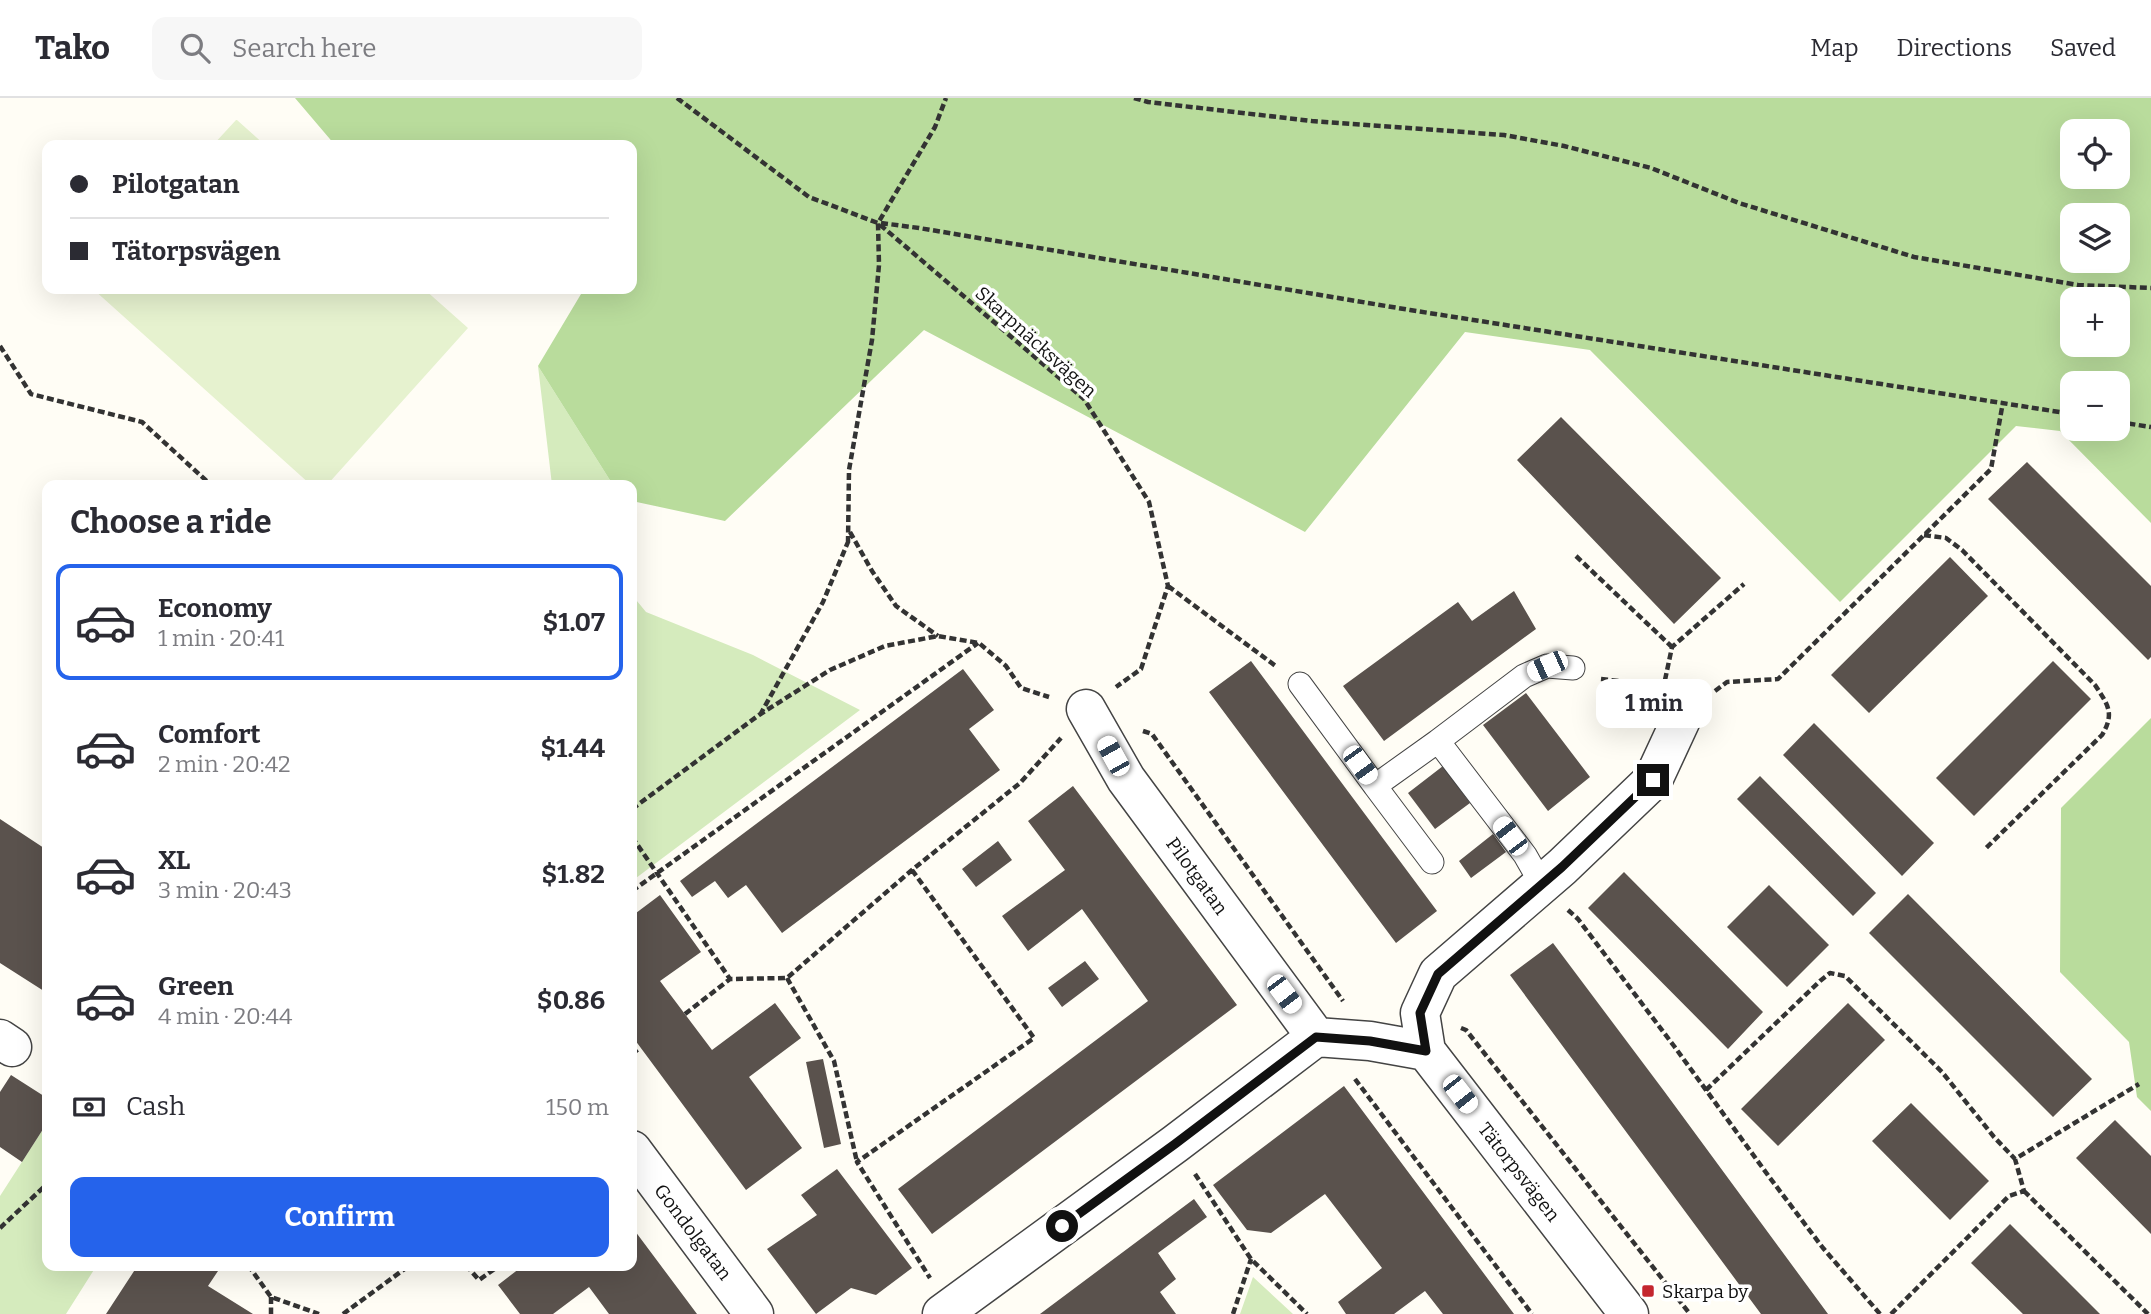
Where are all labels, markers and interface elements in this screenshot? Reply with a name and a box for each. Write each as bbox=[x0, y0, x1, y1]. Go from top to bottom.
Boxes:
search box bbox=[152, 17, 642, 80]
text: Tako bbox=[35, 28, 110, 68]
icon: search bbox=[176, 29, 214, 67]
text: Search here bbox=[232, 33, 376, 64]
text: Map bbox=[1810, 34, 1859, 62]
text: Directions bbox=[1897, 34, 2012, 62]
text: Saved bbox=[2050, 34, 2116, 62]
map controls bbox=[2060, 119, 2130, 441]
button: locate bbox=[2060, 119, 2130, 189]
text: Pilotgatan bbox=[112, 169, 240, 200]
button: layers bbox=[2060, 203, 2130, 273]
text: Tätorpsvägen bbox=[112, 236, 280, 267]
street label: Skarpnäcksvägen bbox=[971, 282, 1101, 402]
button: + bbox=[2060, 287, 2130, 357]
button: − bbox=[2060, 371, 2130, 441]
text: Choose a ride bbox=[70, 503, 271, 541]
icon: car bbox=[74, 591, 137, 654]
text: Economy bbox=[158, 593, 272, 624]
text: $1.07 bbox=[543, 607, 605, 638]
text: 1 min · 20:41 bbox=[158, 624, 284, 652]
car bbox=[1524, 648, 1571, 684]
callout: 1 min bbox=[1595, 678, 1711, 728]
text: 1 min bbox=[1625, 689, 1683, 717]
icon: car bbox=[74, 717, 137, 780]
text: Comfort bbox=[158, 719, 261, 750]
text: $1.44 bbox=[540, 733, 605, 764]
car bbox=[1094, 733, 1133, 779]
car bbox=[1340, 742, 1381, 788]
text: 2 min · 20:42 bbox=[158, 750, 291, 778]
route end bbox=[1637, 764, 1669, 796]
car bbox=[1489, 813, 1532, 859]
street label: Pilotgatan bbox=[1161, 833, 1233, 919]
icon: car bbox=[74, 843, 137, 906]
text: XL bbox=[158, 845, 190, 876]
text: $1.82 bbox=[542, 859, 605, 890]
text: 3 min · 20:43 bbox=[158, 876, 292, 904]
icon: car bbox=[74, 969, 137, 1032]
text: Green bbox=[158, 971, 234, 1002]
car bbox=[1263, 971, 1306, 1017]
text: $0.86 bbox=[537, 985, 605, 1016]
text: 4 min · 20:44 bbox=[158, 1002, 293, 1030]
car bbox=[1439, 1071, 1482, 1117]
icon: cash bbox=[70, 1088, 108, 1126]
text: Cash bbox=[126, 1091, 185, 1122]
text: 150 m bbox=[546, 1093, 609, 1121]
street label: Tätorpsvägen bbox=[1473, 1118, 1565, 1226]
button: Confirm bbox=[70, 1177, 609, 1257]
street label: Gondolgatan bbox=[649, 1179, 737, 1285]
route start bbox=[1046, 1210, 1078, 1242]
place label: Skarpa by bbox=[1662, 1280, 1749, 1303]
marker: Skarpa by bbox=[1640, 1283, 1656, 1299]

